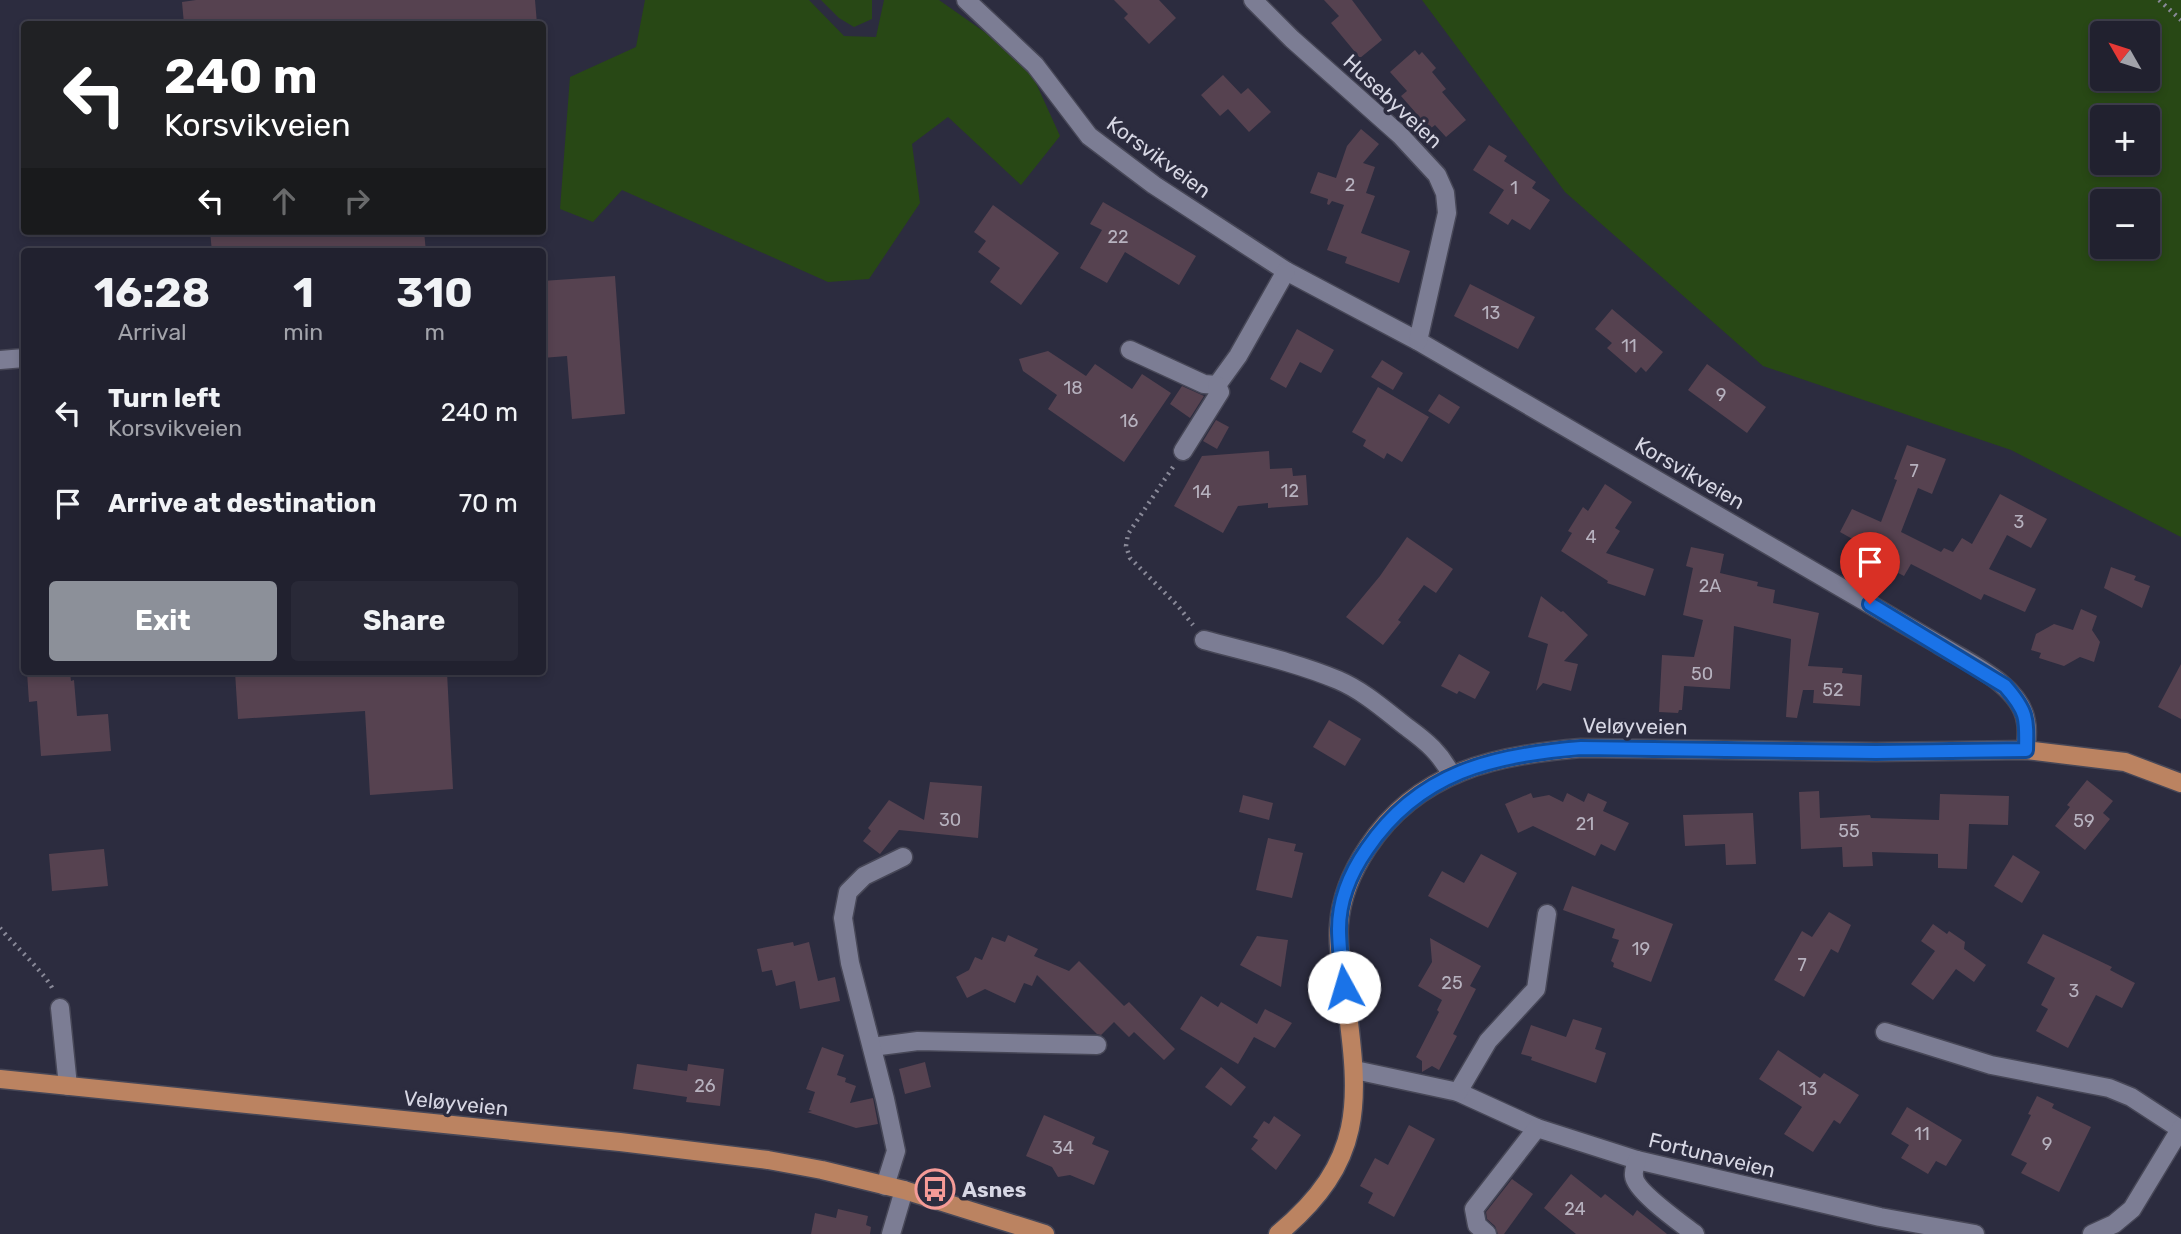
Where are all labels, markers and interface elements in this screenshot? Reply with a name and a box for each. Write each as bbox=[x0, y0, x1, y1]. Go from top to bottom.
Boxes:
north arrow bbox=[2090, 21, 2160, 91]
map controls bbox=[2090, 21, 2160, 259]
text: 240 m bbox=[164, 47, 318, 105]
icon: left bbox=[49, 49, 140, 140]
street label: Husebyveien bbox=[1338, 49, 1448, 153]
button: + bbox=[2090, 105, 2160, 175]
text: Korsvikveien bbox=[164, 106, 351, 144]
street label: Korsvikveien bbox=[1102, 111, 1216, 203]
house number: 2 bbox=[1345, 174, 1355, 196]
house number: 1 bbox=[1510, 177, 1518, 199]
icon: left bbox=[192, 182, 230, 220]
icon: ahead bbox=[265, 182, 303, 220]
icon: right bbox=[338, 182, 376, 220]
button: − bbox=[2090, 189, 2160, 259]
house number: 22 bbox=[1107, 226, 1129, 248]
text: 16:28 bbox=[94, 268, 210, 318]
text: 1 bbox=[293, 268, 314, 318]
text: 310 bbox=[396, 268, 473, 318]
house number: 13 bbox=[1482, 302, 1500, 324]
text: Arrival bbox=[118, 318, 187, 346]
text: min bbox=[283, 318, 323, 346]
text: m bbox=[424, 318, 445, 346]
house number: 11 bbox=[1621, 335, 1637, 357]
house number: 18 bbox=[1063, 377, 1083, 399]
text: Turn left bbox=[108, 383, 220, 414]
house number: 9 bbox=[1716, 384, 1726, 406]
icon: left bbox=[49, 394, 87, 432]
text: 240 m bbox=[441, 397, 518, 428]
house number: 16 bbox=[1120, 410, 1138, 432]
text: Korsvikveien bbox=[108, 414, 242, 442]
street label: Korsvikveien bbox=[1631, 432, 1749, 514]
house number: 7 bbox=[1909, 460, 1919, 482]
house number: 12 bbox=[1281, 480, 1299, 502]
house number: 14 bbox=[1193, 481, 1211, 503]
icon: arrive bbox=[49, 485, 87, 523]
text: Arrive at destination bbox=[108, 488, 376, 519]
text: 70 m bbox=[459, 488, 518, 519]
house number: 3 bbox=[2014, 511, 2024, 533]
house number: 4 bbox=[1585, 526, 1597, 548]
pin bbox=[1840, 532, 1900, 604]
icon: arrive bbox=[1851, 543, 1889, 581]
house number: 2A bbox=[1699, 575, 1721, 597]
button: Exit bbox=[49, 581, 277, 661]
button: Share bbox=[291, 581, 518, 661]
house number: 50 bbox=[1691, 663, 1713, 685]
house number: 52 bbox=[1822, 679, 1844, 701]
street label: Veløyveien bbox=[1582, 713, 1688, 739]
house number: 30 bbox=[939, 809, 961, 831]
house number: 59 bbox=[2073, 810, 2095, 832]
house number: 21 bbox=[1576, 813, 1594, 835]
house number: 55 bbox=[1838, 820, 1860, 842]
house number: 19 bbox=[1632, 938, 1650, 960]
position arrow bbox=[1307, 950, 1381, 1024]
house number: 7 bbox=[1797, 954, 1807, 976]
house number: 25 bbox=[1441, 972, 1463, 994]
house number: 3 bbox=[2069, 980, 2079, 1002]
house number: 26 bbox=[694, 1075, 716, 1097]
house number: 13 bbox=[1799, 1078, 1817, 1100]
street label: Veløyveien bbox=[402, 1085, 510, 1121]
house number: 11 bbox=[1914, 1123, 1930, 1145]
street label: Fortunaveien bbox=[1646, 1127, 1778, 1183]
house number: 9 bbox=[2042, 1133, 2052, 1155]
house number: 34 bbox=[1052, 1137, 1074, 1159]
bus stop icon: Asnes bbox=[914, 1168, 956, 1210]
place label: Asnes bbox=[962, 1177, 1026, 1202]
house number: 24 bbox=[1564, 1198, 1586, 1220]

